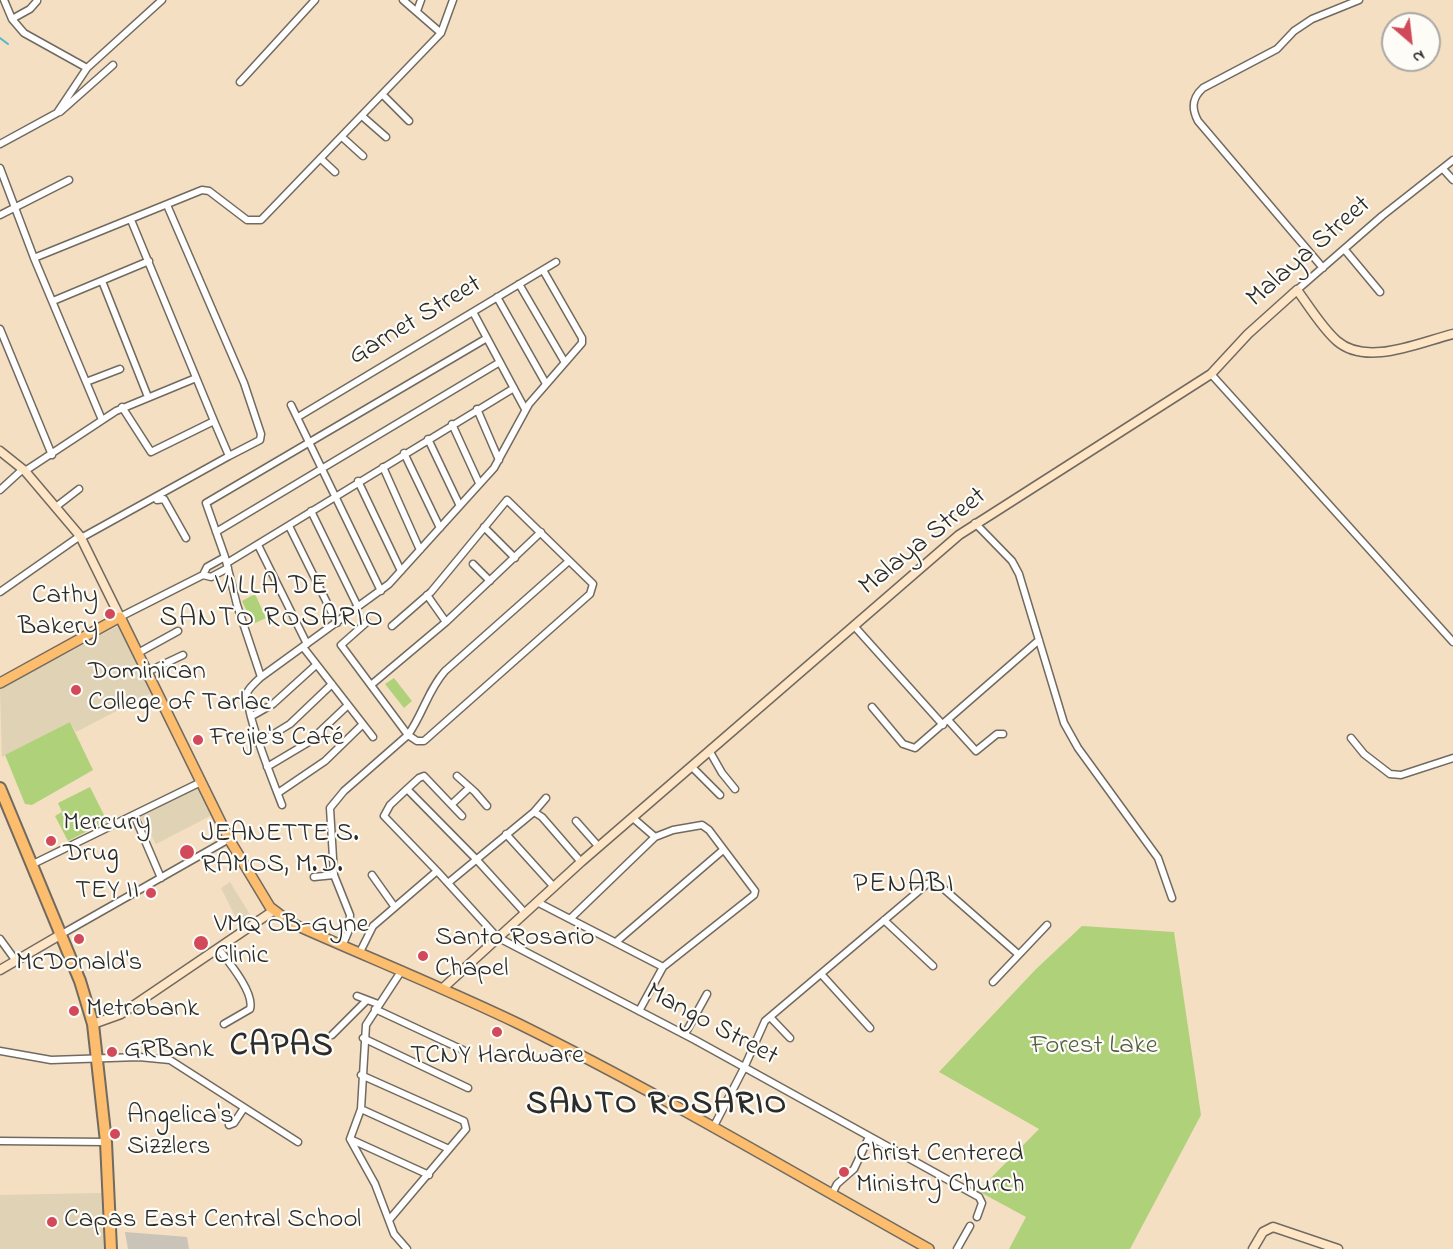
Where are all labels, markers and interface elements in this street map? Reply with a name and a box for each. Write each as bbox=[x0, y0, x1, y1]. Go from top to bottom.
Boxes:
north arrow bbox=[1381, 12, 1441, 72]
text: N bbox=[1408, 43, 1429, 69]
street label: Malaya Street bbox=[1241, 190, 1379, 316]
street label: Garnet Street bbox=[344, 270, 488, 374]
street label: Malaya Street bbox=[854, 482, 994, 604]
district label: VILLA DE SANTO ROSARIO bbox=[160, 571, 384, 637]
place label: Cathy Bakery bbox=[18, 582, 98, 645]
marker: Cathy Bakery bbox=[103, 607, 117, 621]
place label: Dominican College of Tarlac bbox=[88, 658, 271, 721]
marker: Dominican College of Tarlac bbox=[69, 683, 83, 697]
place label: Frejie's Café bbox=[210, 724, 344, 756]
marker: Frejie's Café bbox=[191, 733, 205, 747]
place label: Mercury Drug bbox=[63, 809, 151, 872]
place label: JEANETTE S. RAMOS, M.D. bbox=[201, 820, 359, 883]
marker: Mercury Drug bbox=[44, 834, 58, 848]
marker: JEANETTE S. RAMOS, M.D. bbox=[178, 843, 196, 861]
district label: PENABI bbox=[853, 869, 955, 903]
place label: TEY II bbox=[75, 877, 139, 909]
marker: TEY II bbox=[144, 886, 158, 900]
place label: VMQ OB-Gyne Clinic bbox=[214, 911, 369, 974]
place label: Santo Rosario Chapel bbox=[435, 924, 595, 987]
marker: McDonald's bbox=[72, 932, 86, 946]
marker: VMQ OB-Gyne Clinic bbox=[192, 934, 210, 952]
place label: McDonald's bbox=[16, 949, 142, 981]
marker: Santo Rosario Chapel bbox=[416, 949, 430, 963]
street label: Mango Street bbox=[639, 978, 783, 1074]
place label: Metrobank bbox=[86, 995, 199, 1027]
marker: Metrobank bbox=[67, 1004, 81, 1018]
marker: TCNY Hardware bbox=[490, 1025, 504, 1039]
district label: CAPAS bbox=[230, 1029, 334, 1069]
park label: Forest Lake bbox=[1030, 1032, 1158, 1064]
place label: GRBank bbox=[124, 1036, 214, 1068]
place label: TCNY Hardware bbox=[410, 1042, 584, 1074]
marker: GRBank bbox=[105, 1045, 119, 1059]
district label: SANTO ROSARIO bbox=[526, 1087, 788, 1127]
place label: Angelica's Sizzlers bbox=[127, 1102, 234, 1165]
marker: Angelica's Sizzlers bbox=[108, 1127, 122, 1141]
place label: Christ Centered Ministry Church bbox=[856, 1140, 1025, 1203]
marker: Christ Centered Ministry Church bbox=[837, 1165, 851, 1179]
place label: Capas East Central School bbox=[64, 1206, 361, 1238]
marker: Capas East Central School bbox=[45, 1215, 59, 1229]

